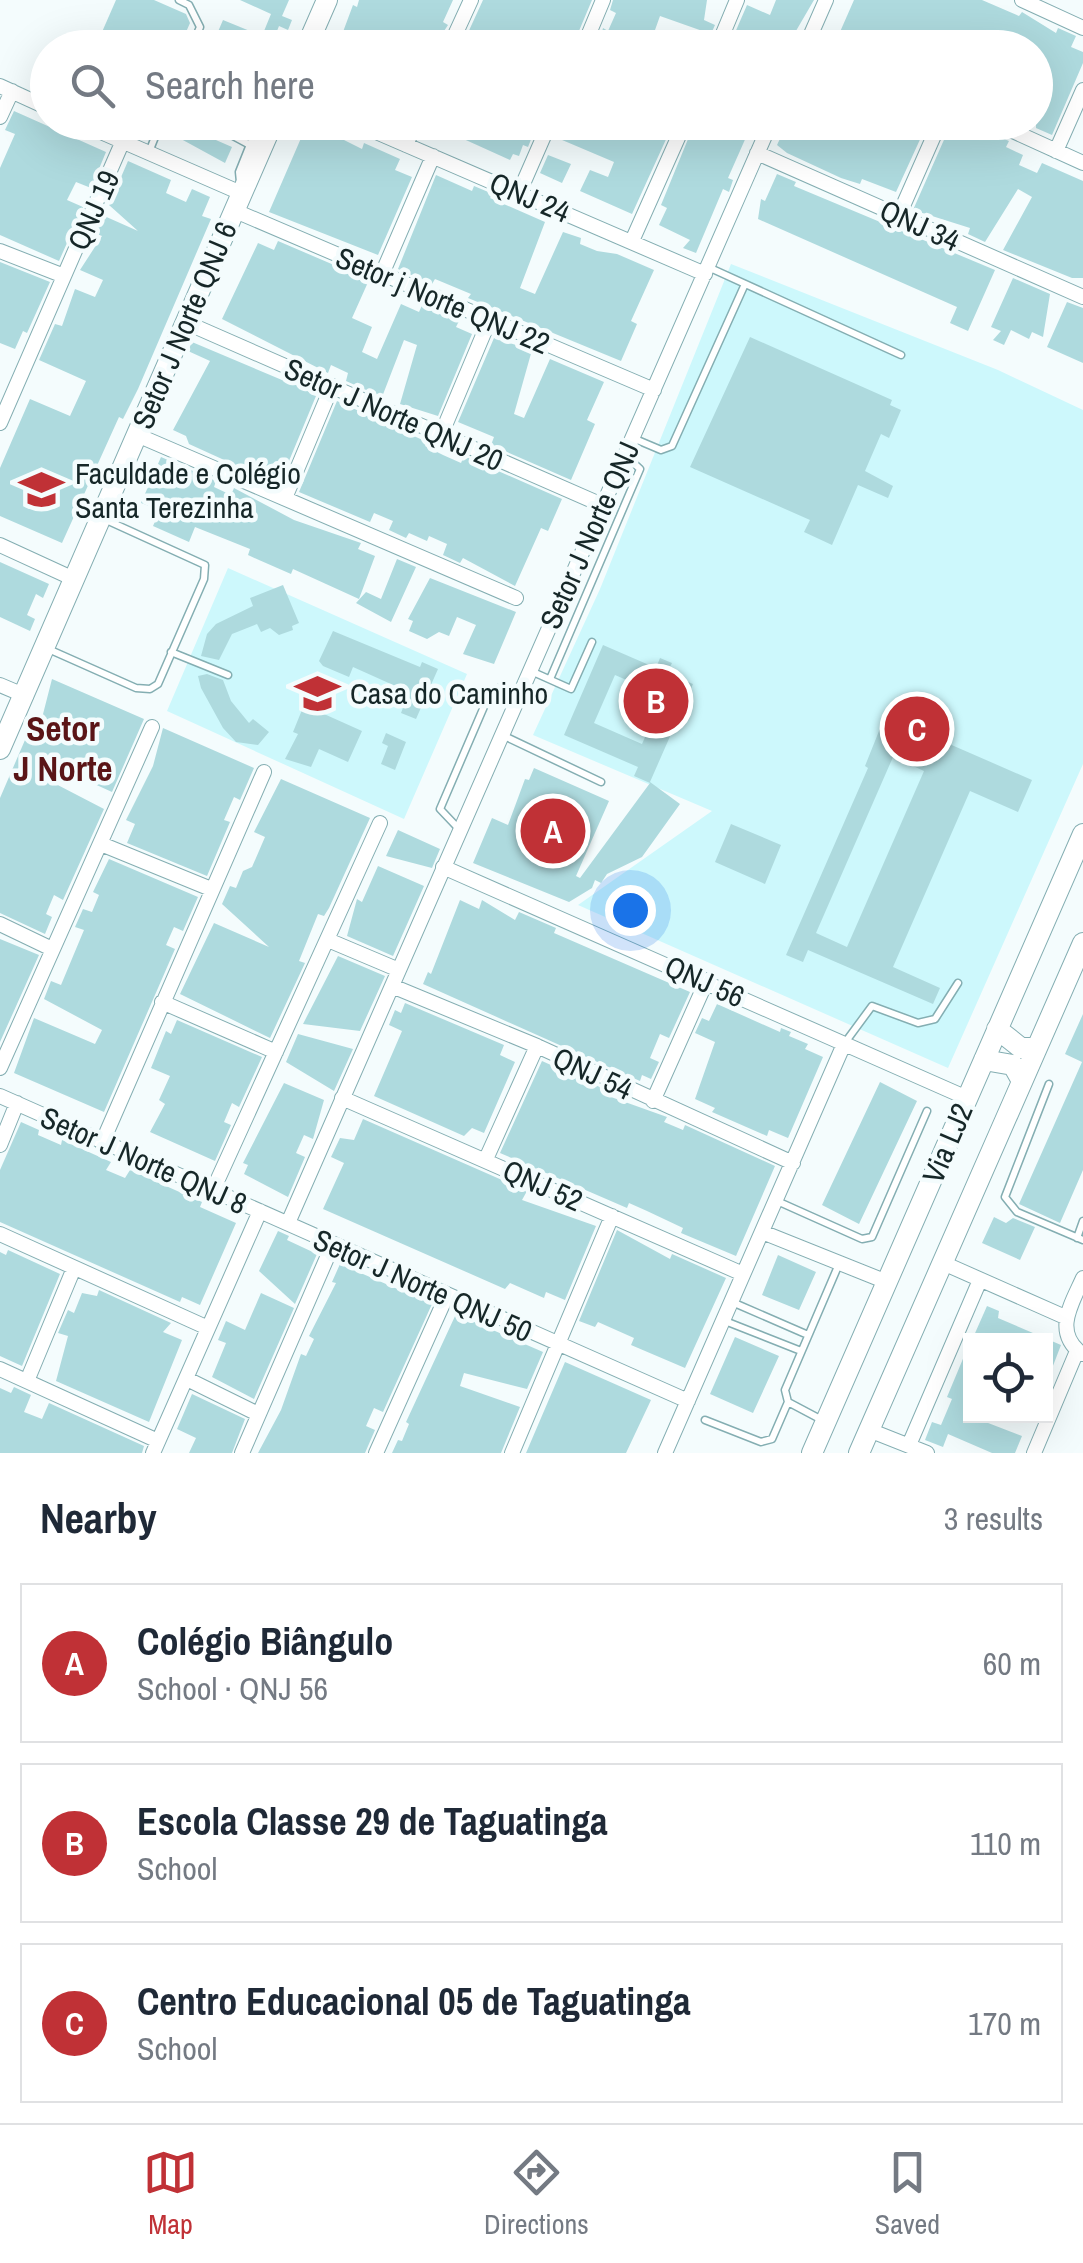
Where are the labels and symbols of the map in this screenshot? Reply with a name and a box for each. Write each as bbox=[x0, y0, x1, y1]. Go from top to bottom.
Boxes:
street label: QNJ 24 bbox=[484, 162, 576, 232]
street label: QNJ 19 bbox=[58, 164, 128, 256]
street label: QNJ 34 bbox=[874, 190, 967, 260]
street label: Setor J Norte QNJ 6 bbox=[122, 215, 246, 435]
street label: Setor j Norte QNJ 22 bbox=[330, 237, 556, 363]
street label: Setor J Norte QNJ 20 bbox=[278, 348, 510, 480]
street label: Setor J Norte QNJ bbox=[530, 435, 648, 635]
place label: Faculdade e Colégio Santa Terezinha bbox=[75, 453, 301, 527]
school or university icon: Faculdade e Colégio Santa Terezinha bbox=[18, 466, 66, 514]
pin: B bbox=[624, 664, 688, 738]
school or university icon: Casa do Caminho bbox=[293, 669, 341, 717]
place label: Casa do Caminho bbox=[350, 673, 548, 713]
pin: C bbox=[884, 692, 950, 766]
district label: Setor J Norte bbox=[14, 705, 112, 792]
pin: A bbox=[520, 794, 586, 868]
your location bbox=[605, 885, 656, 936]
street label: QNJ 56 bbox=[659, 946, 751, 1016]
street label: QNJ 54 bbox=[547, 1037, 640, 1109]
street label: Setor J Norte QNJ 8 bbox=[35, 1097, 253, 1223]
street label: Via LJ2 bbox=[912, 1097, 982, 1189]
street label: QNJ 52 bbox=[497, 1150, 589, 1220]
street label: Setor J Norte QNJ 50 bbox=[307, 1219, 539, 1351]

